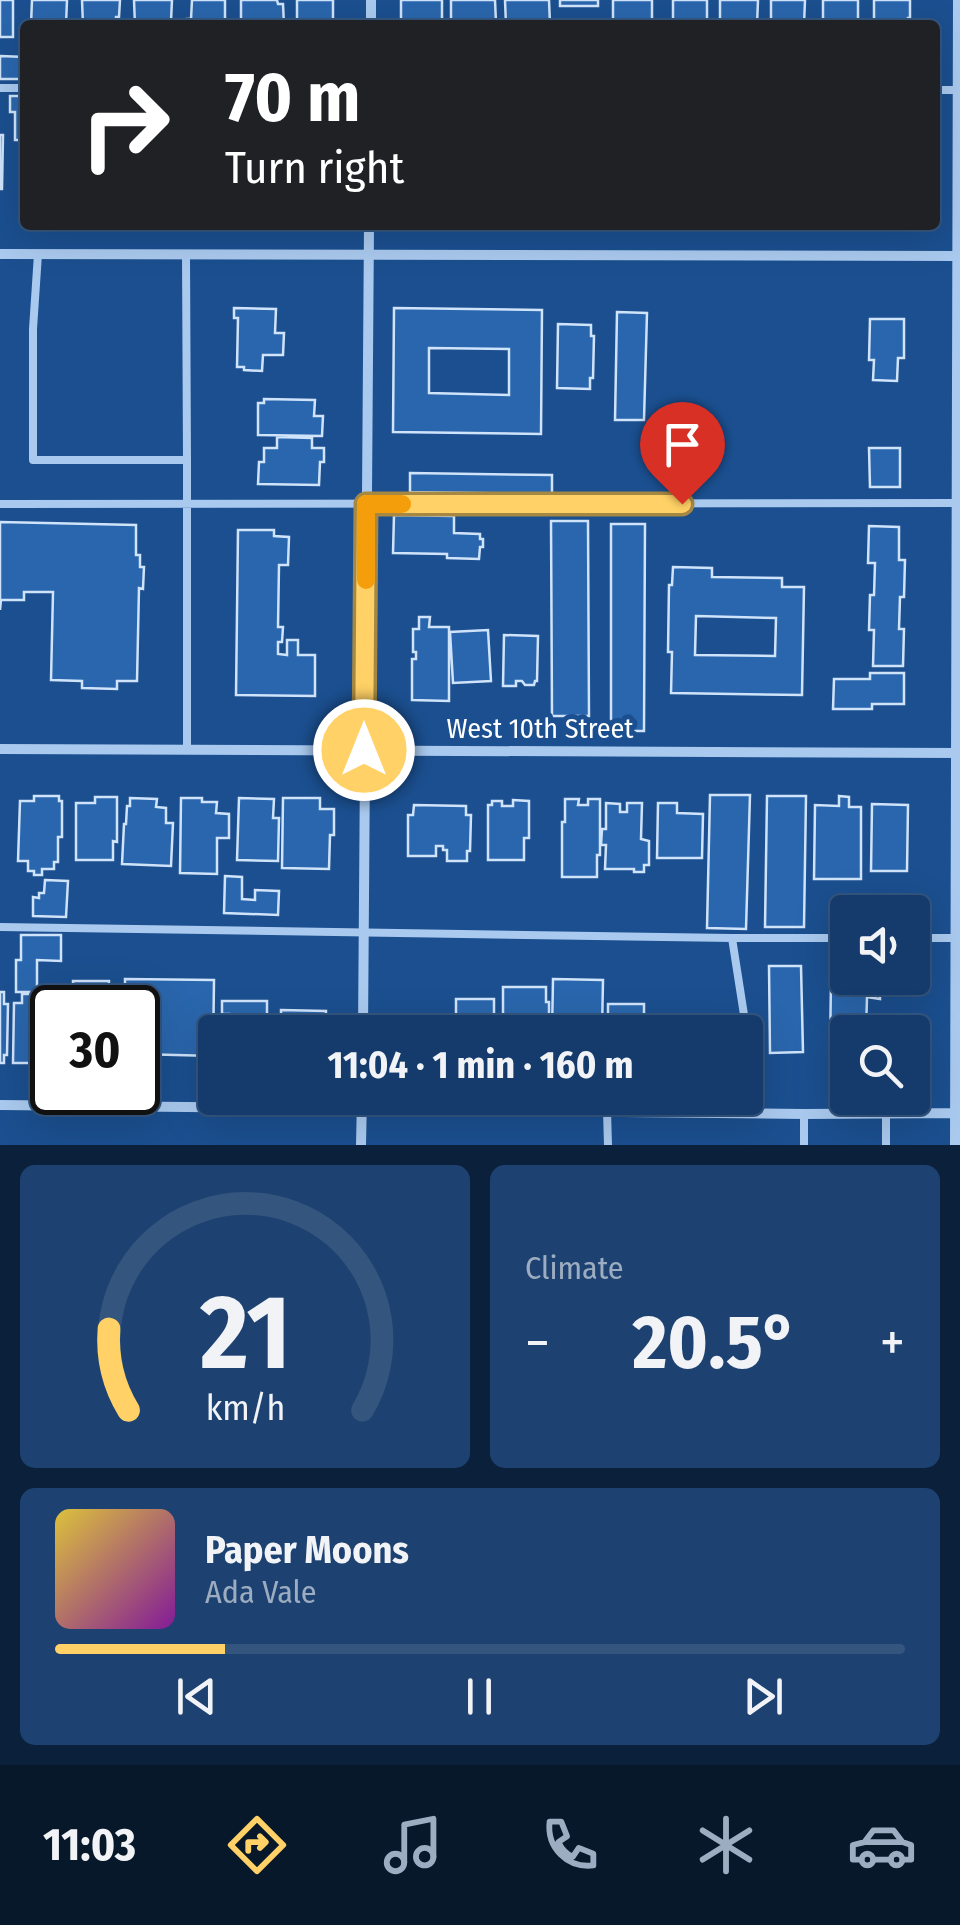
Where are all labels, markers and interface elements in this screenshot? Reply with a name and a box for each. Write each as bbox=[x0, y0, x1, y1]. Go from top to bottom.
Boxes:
text: 70 m bbox=[225, 56, 360, 140]
icon: right bbox=[60, 60, 190, 190]
text: Turn right bbox=[225, 141, 404, 195]
pin bbox=[640, 402, 725, 505]
icon: arrive bbox=[655, 417, 710, 472]
position arrow bbox=[312, 698, 416, 802]
street label: West 10th Street bbox=[446, 712, 634, 745]
map controls bbox=[830, 895, 930, 1115]
button: sound bbox=[830, 895, 930, 995]
speed limit sign: 30 bbox=[30, 985, 160, 1115]
button: search bbox=[830, 1015, 930, 1115]
text: 11:04 · 1 min · 160 m bbox=[328, 1042, 633, 1088]
text: Climate bbox=[525, 1249, 624, 1287]
text: 21 bbox=[199, 1271, 290, 1396]
text: 20.5° bbox=[633, 1298, 797, 1388]
text: − bbox=[525, 1310, 550, 1376]
text: + bbox=[880, 1310, 905, 1376]
text: km/h bbox=[205, 1387, 285, 1429]
text: Paper Moons bbox=[205, 1527, 409, 1573]
text: Ada Vale bbox=[205, 1573, 317, 1611]
icon: previous bbox=[169, 1669, 224, 1724]
icon: pause bbox=[452, 1669, 507, 1724]
icon: next bbox=[736, 1669, 791, 1724]
icon: directions bbox=[222, 1810, 292, 1880]
icon: music bbox=[378, 1810, 448, 1880]
icon: phone bbox=[535, 1810, 605, 1880]
icon: climate bbox=[691, 1810, 761, 1880]
icon: car bbox=[847, 1810, 917, 1880]
text: 11:03 bbox=[43, 1818, 136, 1872]

